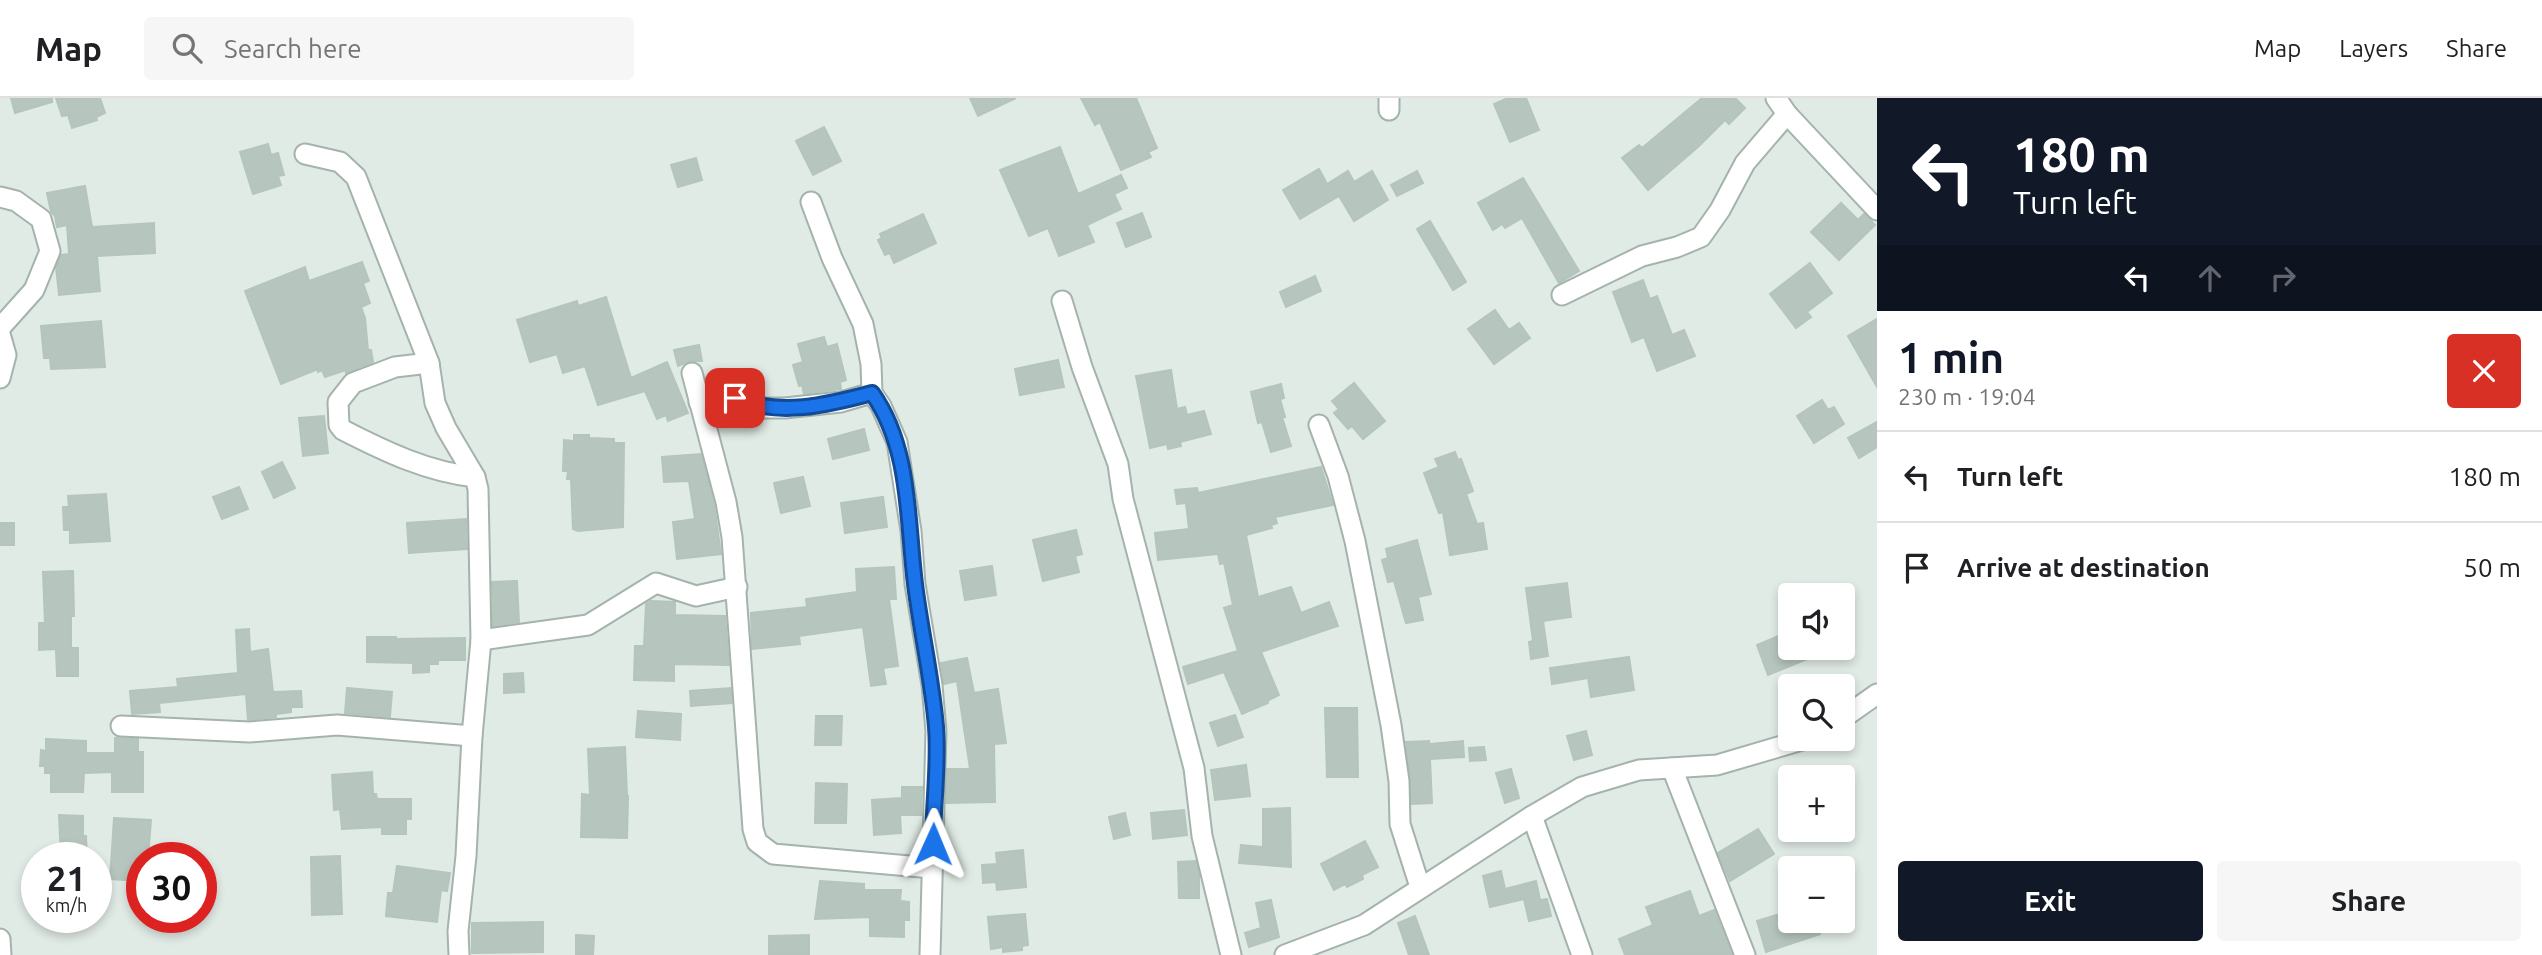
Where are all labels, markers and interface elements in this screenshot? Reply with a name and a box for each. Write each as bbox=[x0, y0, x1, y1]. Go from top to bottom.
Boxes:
search box bbox=[144, 17, 634, 80]
icon: search bbox=[168, 29, 206, 67]
text: Map bbox=[35, 30, 102, 67]
text: Search here bbox=[224, 34, 362, 63]
text: Map bbox=[2254, 35, 2301, 62]
text: Layers bbox=[2339, 35, 2408, 62]
text: Share bbox=[2446, 35, 2507, 62]
icon: left bbox=[1898, 126, 1989, 217]
text: 180 m bbox=[2013, 126, 2150, 181]
text: Turn left bbox=[2013, 184, 2137, 220]
icon: left bbox=[2118, 259, 2156, 297]
icon: ahead bbox=[2191, 259, 2229, 297]
icon: right bbox=[2264, 259, 2302, 297]
text: 1 min bbox=[1898, 334, 2004, 381]
button: close bbox=[2447, 334, 2521, 408]
pin bbox=[705, 368, 765, 428]
icon: arrive bbox=[716, 379, 754, 417]
text: 230 m · 19:04 bbox=[1898, 384, 2036, 409]
icon: left bbox=[1898, 458, 1936, 496]
text: Turn left bbox=[1957, 462, 2063, 491]
text: 180 m bbox=[2449, 462, 2521, 491]
icon: arrive bbox=[1898, 549, 1936, 587]
text: Arrive at destination bbox=[1957, 553, 2210, 582]
text: 50 m bbox=[2463, 553, 2521, 582]
map controls bbox=[1778, 583, 1855, 933]
button: sound bbox=[1778, 583, 1855, 660]
button: search bbox=[1778, 674, 1855, 751]
button: + bbox=[1778, 765, 1855, 842]
position arrow bbox=[896, 807, 970, 881]
speed limit sign: 30 bbox=[126, 842, 217, 933]
button: − bbox=[1778, 856, 1855, 933]
text: 21 bbox=[47, 858, 86, 898]
button: Exit bbox=[1898, 861, 2203, 941]
button: Share bbox=[2217, 861, 2521, 941]
text: km/h bbox=[46, 895, 87, 915]

